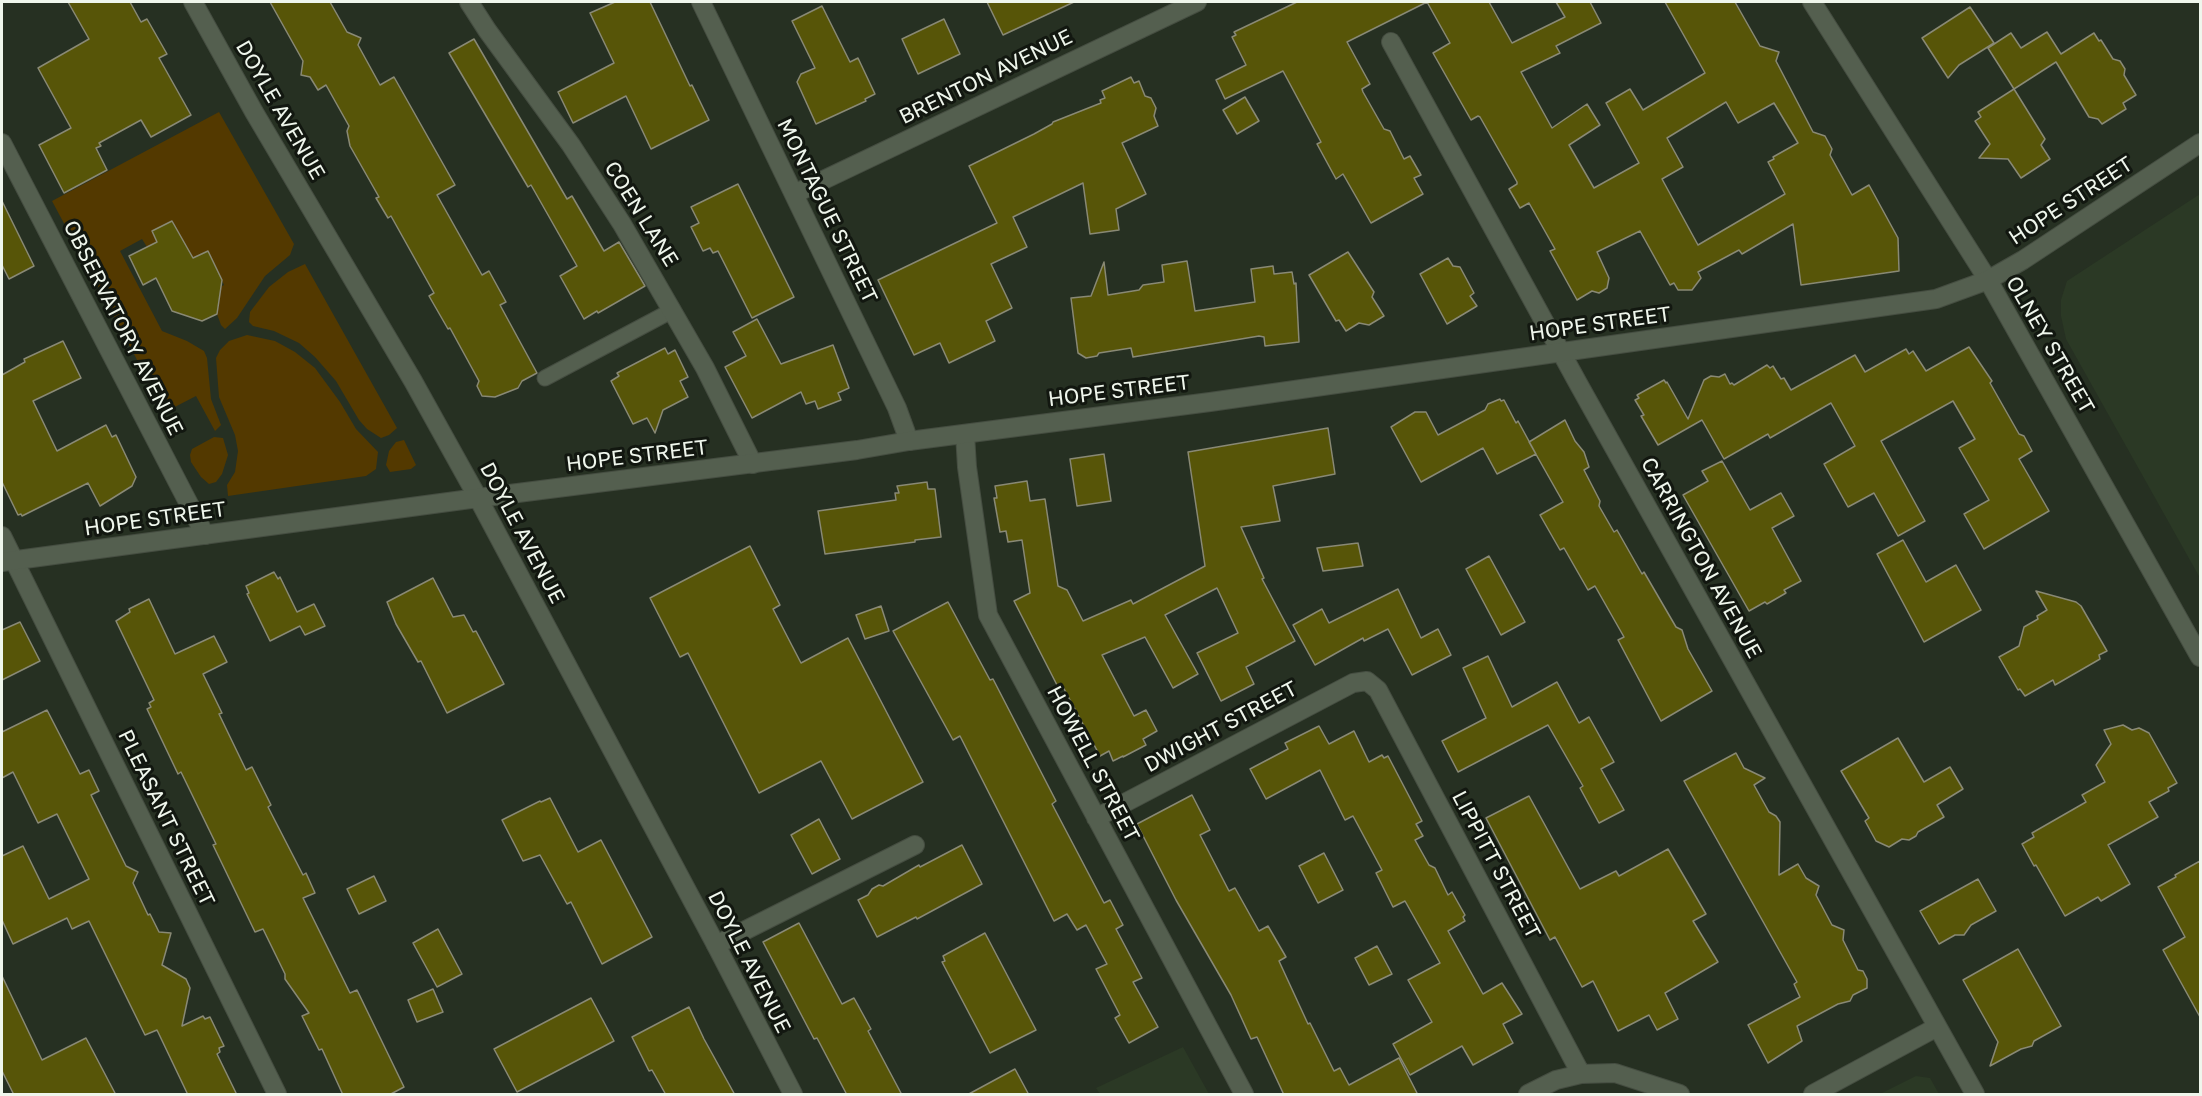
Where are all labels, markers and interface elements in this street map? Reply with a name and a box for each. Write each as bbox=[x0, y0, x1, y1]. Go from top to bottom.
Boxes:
street label: BRENTON AVENUE bbox=[895, 24, 1077, 130]
street label: DOYLE AVENUE bbox=[230, 36, 330, 184]
street label: MONTAGUE STREET bbox=[771, 115, 883, 307]
street label: HOPE STREET bbox=[2004, 152, 2138, 250]
street label: COEN LANE bbox=[599, 157, 683, 271]
street label: OBSERVATORY AVENUE bbox=[58, 216, 188, 440]
street label: OLNEY STREET bbox=[2000, 272, 2100, 418]
street label: HOPE STREET bbox=[1528, 302, 1672, 346]
street label: HOPE STREET bbox=[1047, 370, 1191, 412]
street label: HOPE STREET bbox=[565, 435, 709, 477]
street label: CARRINGTON AVENUE bbox=[1635, 453, 1767, 663]
street label: DOYLE AVENUE bbox=[474, 458, 570, 608]
street label: HOPE STREET bbox=[83, 497, 227, 541]
street label: DWIGHT STREET bbox=[1140, 676, 1302, 778]
street label: HOWELL STREET bbox=[1041, 682, 1145, 846]
street label: PLEASANT STREET bbox=[112, 726, 220, 910]
street label: LIPPITT STREET bbox=[1446, 787, 1546, 943]
street label: DOYLE AVENUE bbox=[702, 887, 796, 1037]

